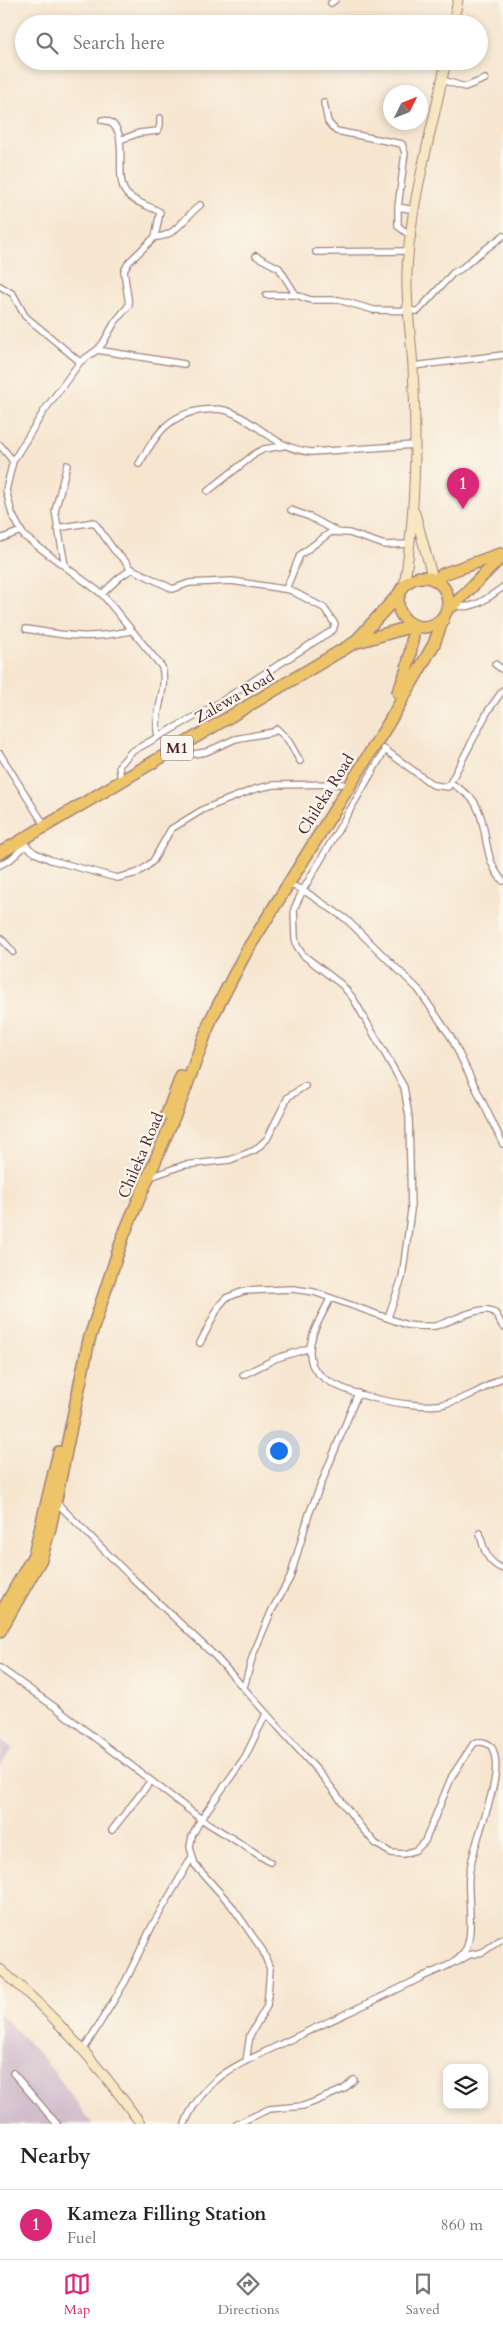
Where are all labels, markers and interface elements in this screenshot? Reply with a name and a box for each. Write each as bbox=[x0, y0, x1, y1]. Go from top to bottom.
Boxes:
search box bbox=[15, 15, 488, 70]
icon: search bbox=[33, 29, 61, 57]
text: Search here bbox=[73, 30, 165, 56]
north arrow bbox=[383, 85, 428, 130]
pin: 1 bbox=[447, 468, 479, 509]
street label: Zalewa Road bbox=[191, 665, 279, 729]
road number: M1 bbox=[161, 736, 193, 760]
street label: Chileka Road bbox=[292, 749, 360, 839]
street label: Chileka Road bbox=[113, 1108, 169, 1202]
your location bbox=[266, 1438, 292, 1464]
map controls bbox=[443, 2064, 488, 2109]
button: layers bbox=[443, 2064, 488, 2109]
text: Nearby bbox=[20, 2142, 91, 2171]
text: Kameza Filling Station bbox=[67, 2201, 267, 2227]
text: 1 bbox=[32, 2214, 40, 2236]
text: 860 m bbox=[441, 2214, 483, 2236]
text: Fuel bbox=[67, 2227, 96, 2249]
tab: Map bbox=[63, 2270, 91, 2319]
tab: Directions bbox=[218, 2270, 279, 2319]
tab: Saved bbox=[406, 2270, 440, 2319]

